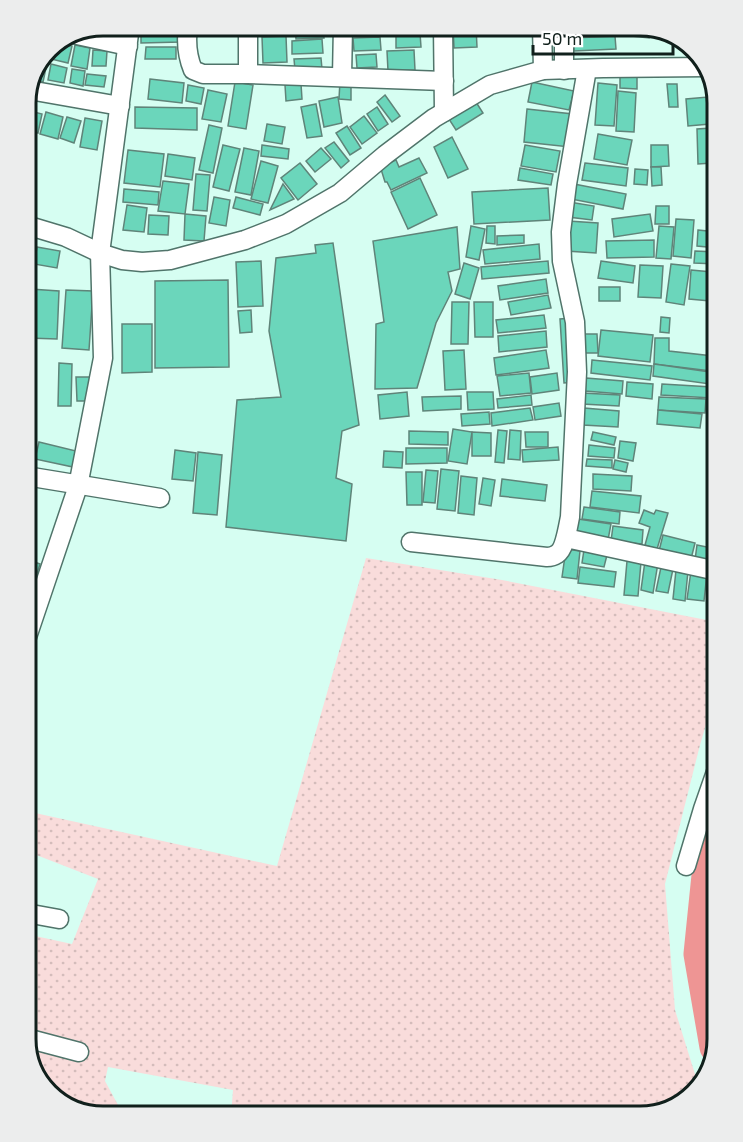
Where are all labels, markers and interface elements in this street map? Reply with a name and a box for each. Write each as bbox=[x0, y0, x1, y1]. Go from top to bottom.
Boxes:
scale bar bbox=[533, 18, 672, 56]
text: 50 m bbox=[542, 27, 582, 49]

